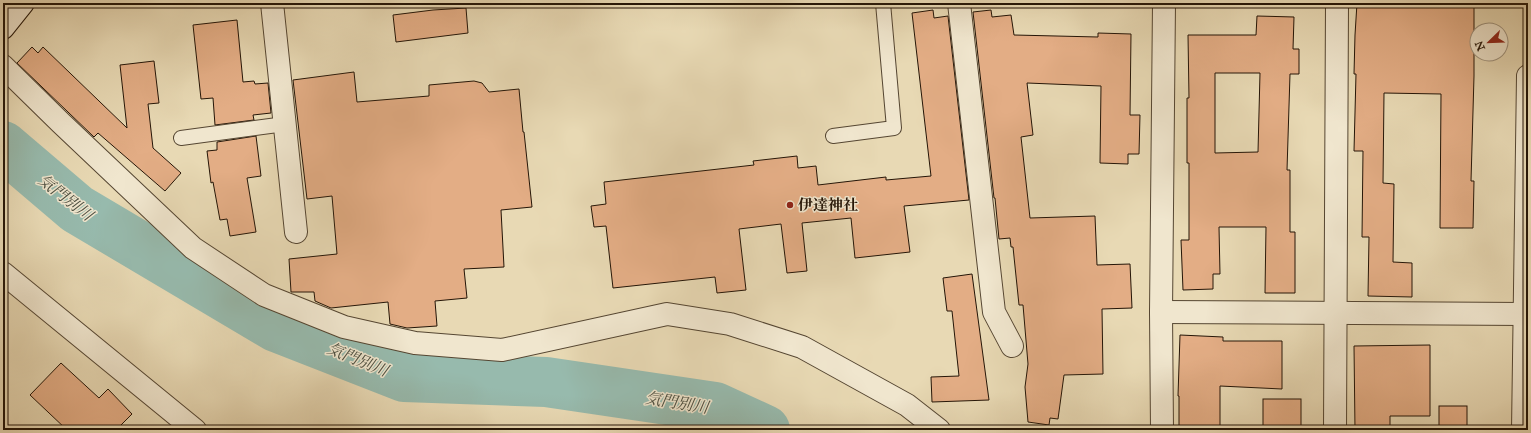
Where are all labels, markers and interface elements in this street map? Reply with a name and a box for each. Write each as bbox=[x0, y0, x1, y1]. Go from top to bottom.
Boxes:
north arrow bbox=[1469, 22, 1509, 62]
text: N bbox=[1472, 38, 1488, 53]
water label: 気門別川 bbox=[35, 170, 98, 226]
place label: 伊達神社 bbox=[798, 196, 858, 214]
marker: 伊達神社 bbox=[785, 200, 795, 210]
water label: 気門別川 bbox=[325, 339, 393, 381]
water label: 気門別川 bbox=[644, 388, 712, 417]

